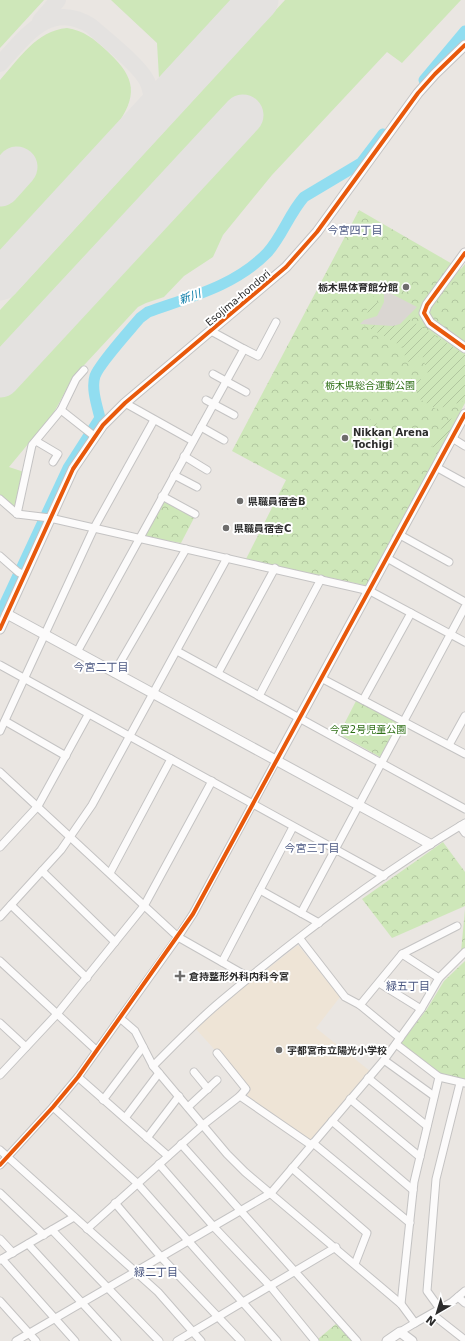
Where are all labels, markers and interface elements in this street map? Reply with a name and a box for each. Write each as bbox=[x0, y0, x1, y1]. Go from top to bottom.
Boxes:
district label: 今宮四丁目 bbox=[328, 224, 383, 237]
street label: Esojima-hondori bbox=[203, 268, 273, 328]
place label: 栃木県体育館分館 bbox=[318, 282, 398, 293]
marker: 栃木県体育館分館 bbox=[401, 282, 411, 292]
water label: 新川 bbox=[177, 287, 203, 307]
park label: 栃木県総合運動公園 bbox=[325, 380, 415, 391]
place label: Nikkan Arena Tochigi bbox=[353, 427, 429, 450]
marker: Nikkan Arena Tochigi bbox=[340, 433, 350, 443]
marker: 県職員宿舎B bbox=[235, 496, 245, 506]
place label: 県職員宿舎B bbox=[248, 496, 306, 507]
marker: 県職員宿舎C bbox=[221, 523, 231, 533]
place label: 県職員宿舎C bbox=[234, 523, 291, 534]
district label: 今宮二丁目 bbox=[74, 661, 129, 674]
park label: 今宮2号児童公園 bbox=[330, 724, 406, 735]
district label: 今宮三丁目 bbox=[285, 842, 340, 855]
marker: 倉持整形外科内科今宮 bbox=[174, 970, 186, 982]
place label: 倉持整形外科内科今宮 bbox=[189, 971, 289, 982]
district label: 緑五丁目 bbox=[386, 980, 430, 993]
marker: 宇都宮市立陽光小学校 bbox=[274, 1045, 284, 1055]
place label: 宇都宮市立陽光小学校 bbox=[287, 1045, 387, 1056]
district label: 緑二丁目 bbox=[134, 1266, 178, 1279]
north arrow bbox=[417, 1293, 457, 1333]
text: N bbox=[424, 1313, 439, 1328]

